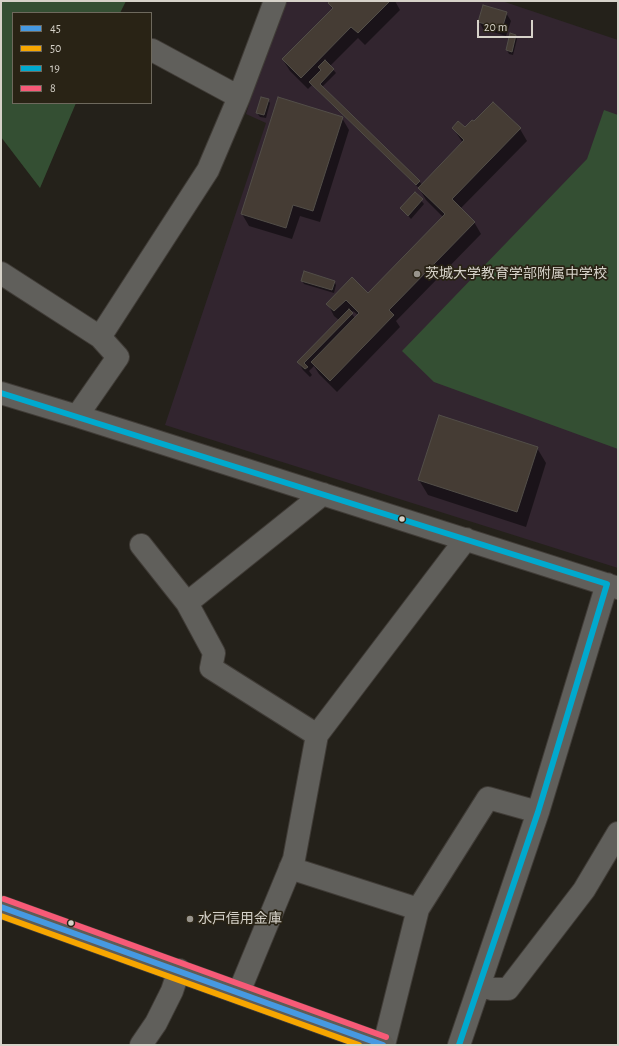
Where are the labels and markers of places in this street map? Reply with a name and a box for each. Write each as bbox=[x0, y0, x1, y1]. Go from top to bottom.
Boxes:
place label: 茨城大学教育学部附属中学校 bbox=[425, 266, 607, 282]
marker: 茨城大学教育学部附属中学校 bbox=[412, 269, 422, 279]
unlabelled marker bbox=[397, 514, 407, 524]
place label: 水戸信用金庫 bbox=[198, 911, 282, 927]
marker: 水戸信用金庫 bbox=[185, 914, 195, 924]
unlabelled marker bbox=[66, 918, 76, 928]

